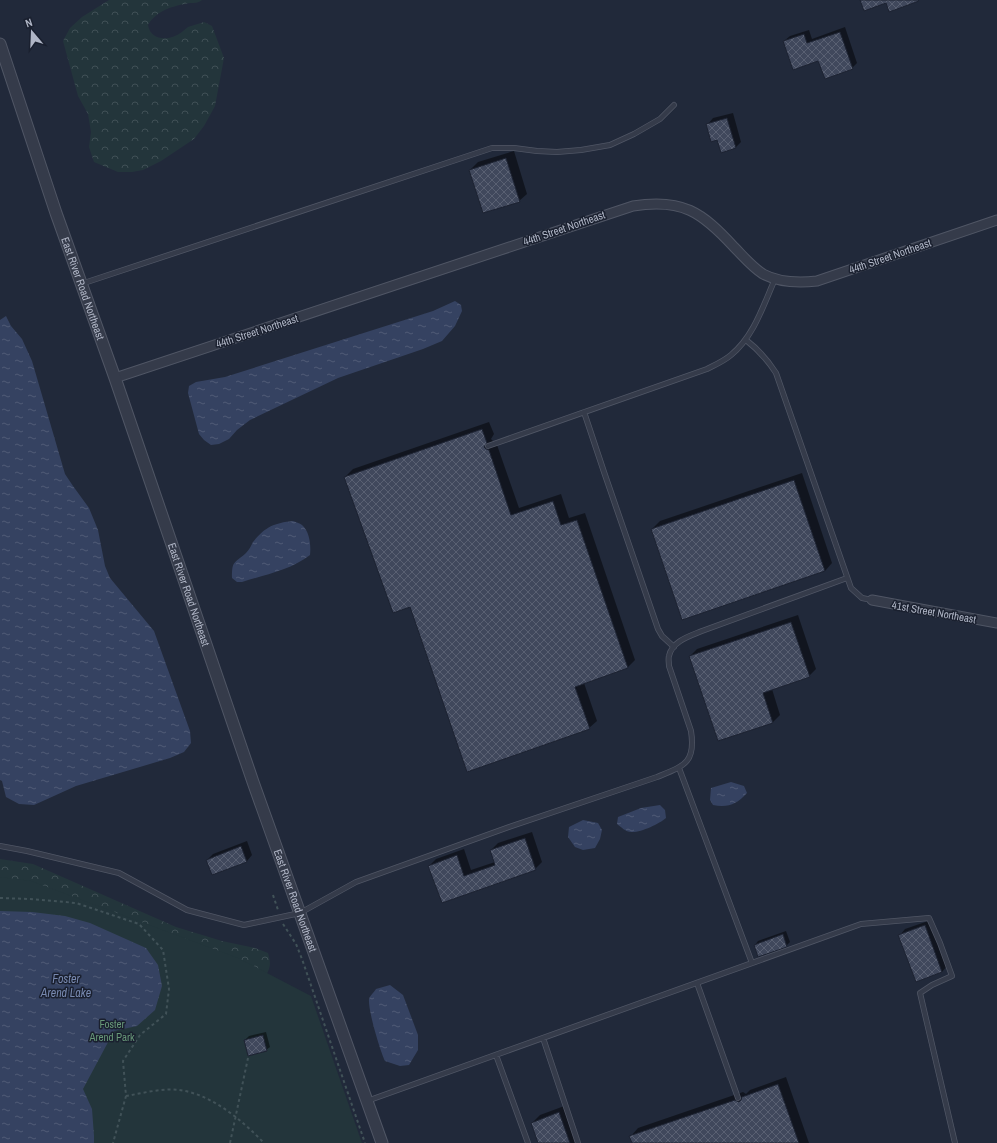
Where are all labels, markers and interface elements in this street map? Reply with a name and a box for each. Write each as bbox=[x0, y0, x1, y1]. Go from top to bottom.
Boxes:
north arrow bbox=[12, 12, 52, 52]
text: N bbox=[23, 15, 34, 30]
street label: 44th Street Northeast bbox=[521, 207, 607, 249]
street label: East River Road Northeast bbox=[58, 235, 108, 342]
street label: 44th Street Northeast bbox=[847, 235, 933, 277]
street label: 44th Street Northeast bbox=[214, 311, 300, 351]
street label: East River Road Northeast bbox=[165, 541, 213, 648]
street label: 41st Street Northeast bbox=[891, 598, 978, 626]
street label: East River Road Northeast bbox=[271, 847, 320, 954]
water label: Foster Arend Lake bbox=[40, 971, 92, 1001]
park label: Foster Arend Park bbox=[88, 1017, 135, 1044]

